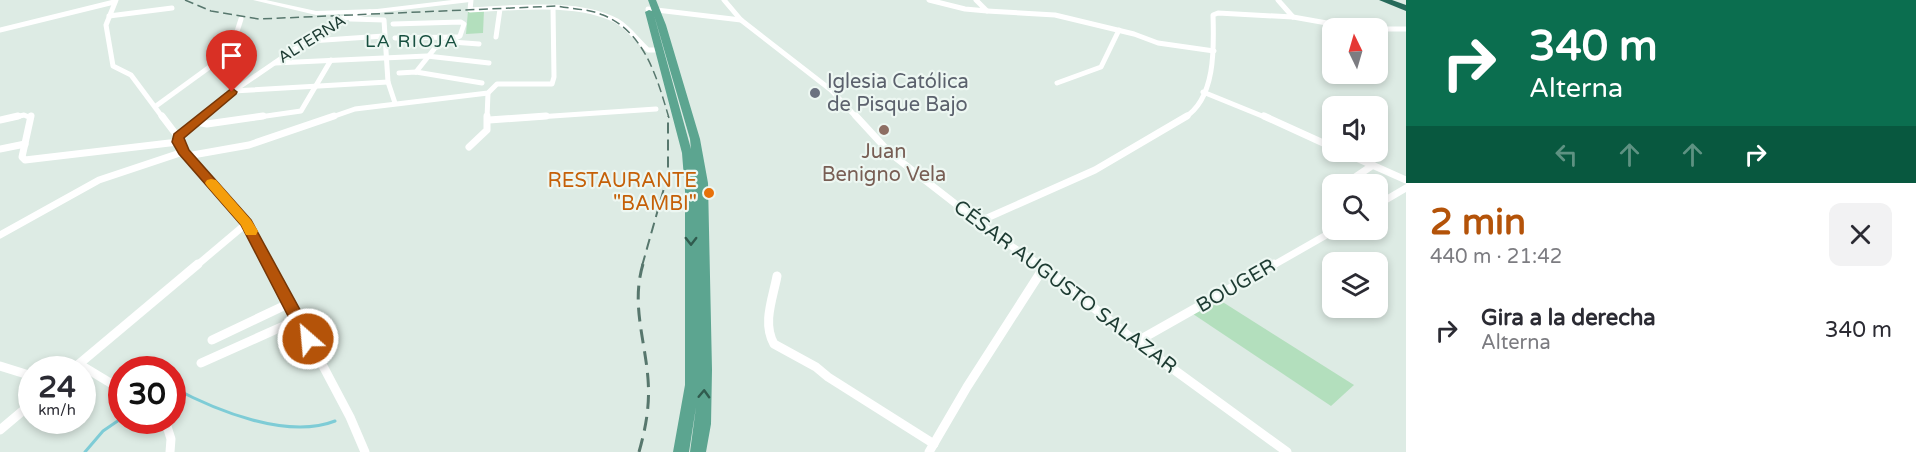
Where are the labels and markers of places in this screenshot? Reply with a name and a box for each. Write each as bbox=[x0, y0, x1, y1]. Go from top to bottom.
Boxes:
pin bbox=[206, 30, 257, 92]
place label: Iglesia Católica de Pisque Bajo bbox=[827, 70, 969, 117]
marker: Iglesia Católica de Pisque Bajo bbox=[808, 86, 822, 100]
marker: Juan Benigno Vela bbox=[877, 123, 891, 137]
place label: Juan Benigno Vela bbox=[822, 140, 946, 187]
place label: RESTAURANTE "BAMBI" bbox=[548, 169, 697, 216]
marker: RESTAURANTE "BAMBI" bbox=[702, 186, 716, 200]

